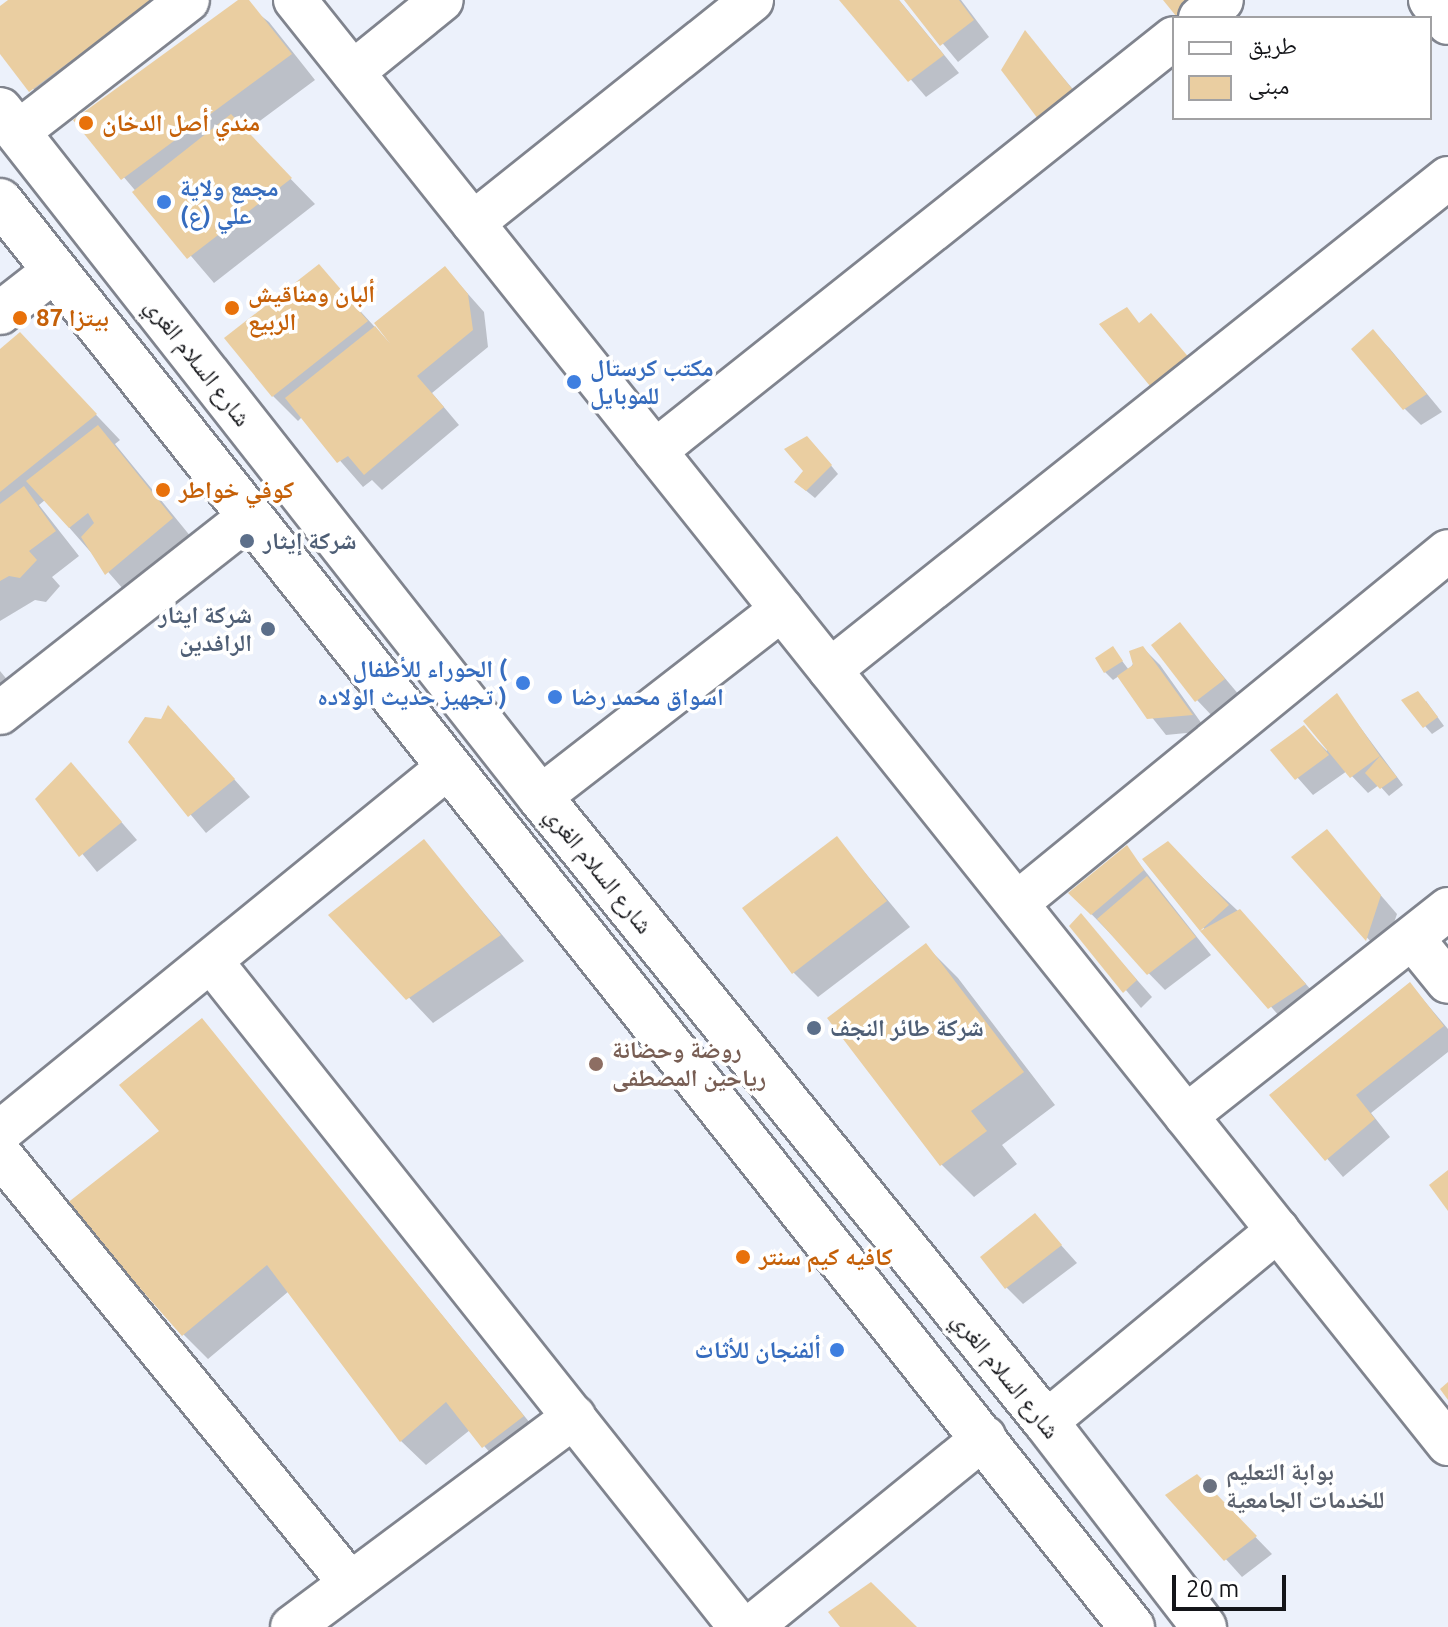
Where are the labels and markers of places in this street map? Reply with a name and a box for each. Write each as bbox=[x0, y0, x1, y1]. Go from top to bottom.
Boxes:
place label: مندي أصل الدخان bbox=[102, 109, 260, 137]
marker: مندي أصل الدخان bbox=[77, 114, 95, 132]
place label: مجمع ولاية علي (ع) bbox=[180, 174, 279, 230]
marker: مجمع ولاية علي (ع) bbox=[155, 193, 173, 211]
place label: ألبان ومناقيش الربيع bbox=[248, 280, 375, 336]
marker: ألبان ومناقيش الربيع bbox=[223, 299, 241, 317]
place label: بيتزا 87 bbox=[36, 304, 109, 332]
marker: بيتزا 87 bbox=[11, 309, 29, 327]
place label: مكتب كرستال للموبايل bbox=[590, 354, 714, 410]
marker: مكتب كرستال للموبايل bbox=[565, 373, 583, 391]
place label: كوفي خواطر bbox=[179, 476, 294, 504]
marker: كوفي خواطر bbox=[154, 481, 172, 499]
place label: شركة إيثار bbox=[263, 527, 356, 555]
marker: شركة إيثار bbox=[238, 532, 256, 550]
place label: شركة ايثار الرافدين bbox=[159, 601, 252, 657]
marker: شركة ايثار الرافدين bbox=[259, 620, 277, 638]
place label: الحوراء للأطفال ( تجهيز حديث الولاده ) bbox=[317, 655, 507, 711]
marker: الحوراء للأطفال ( تجهيز حديث الولاده ) bbox=[514, 674, 532, 692]
place label: اسواق محمد رضا bbox=[571, 683, 724, 711]
marker: اسواق محمد رضا bbox=[546, 688, 564, 706]
place label: شركة طائر النجف bbox=[830, 1014, 984, 1042]
marker: شركة طائر النجف bbox=[805, 1019, 823, 1037]
place label: روضة وحضانة رياحين المصطفى bbox=[612, 1036, 766, 1092]
marker: روضة وحضانة رياحين المصطفى bbox=[587, 1055, 605, 1073]
place label: كافيه كيم سنتر bbox=[759, 1243, 893, 1271]
marker: كافيه كيم سنتر bbox=[734, 1248, 752, 1266]
place label: ألفنجان للأثاث bbox=[694, 1336, 821, 1364]
marker: ألفنجان للأثاث bbox=[828, 1341, 846, 1359]
place label: بوابة التعليم للخدمات الجامعية bbox=[1226, 1458, 1384, 1514]
marker: بوابة التعليم للخدمات الجامعية bbox=[1201, 1477, 1219, 1495]

